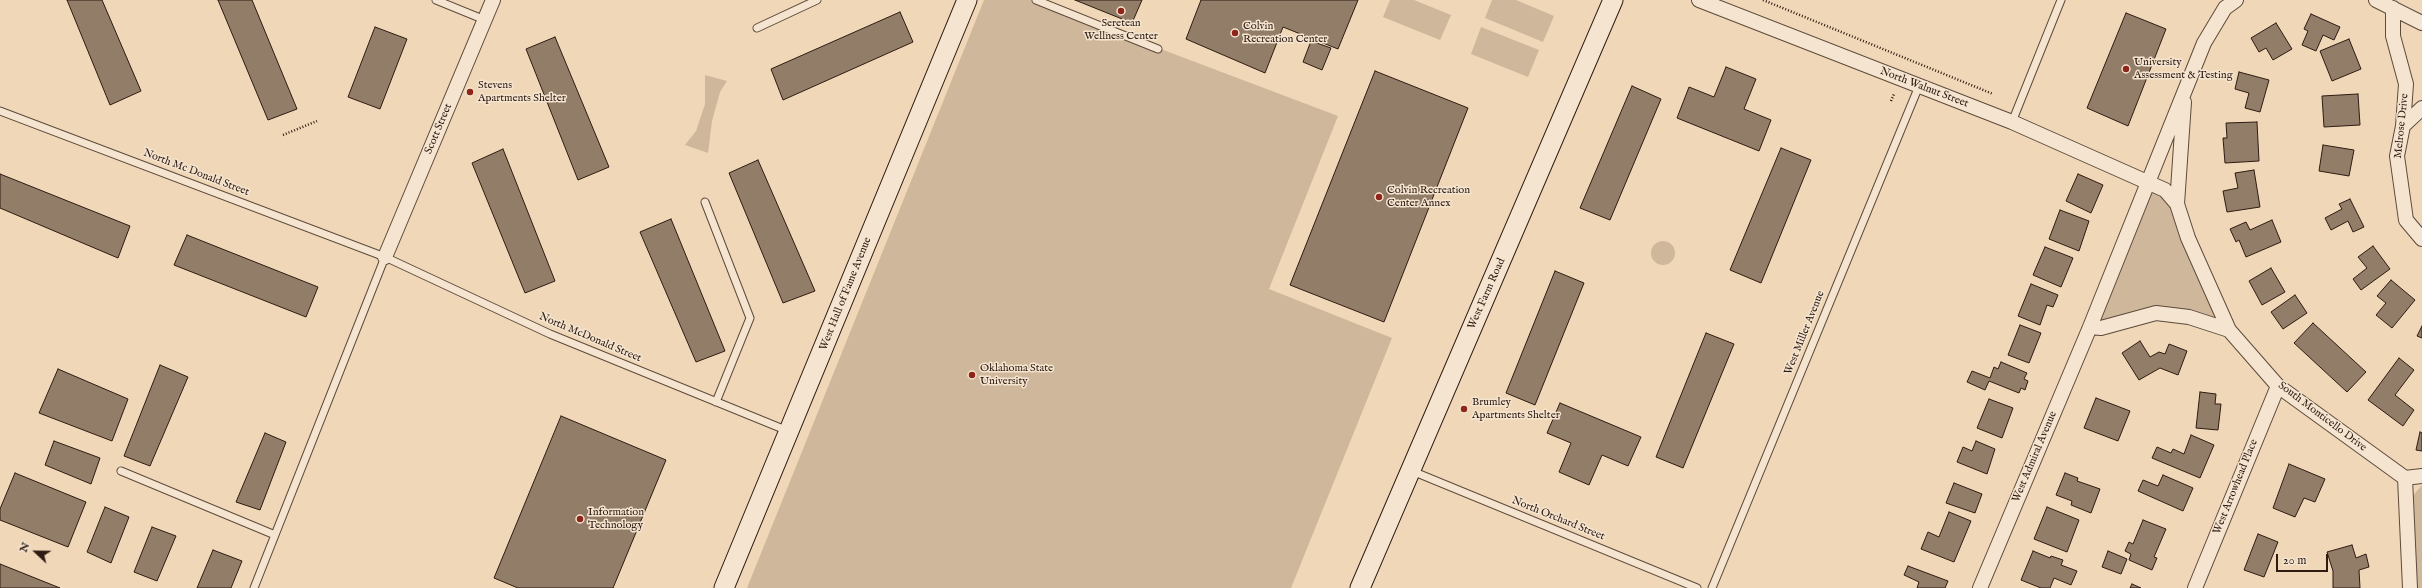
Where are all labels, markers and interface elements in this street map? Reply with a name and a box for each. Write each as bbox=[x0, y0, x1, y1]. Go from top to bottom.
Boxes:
marker: Seretean Wellness Center bbox=[1116, 6, 1126, 16]
place label: Seretean Wellness Center bbox=[1084, 17, 1158, 43]
place label: Colvin Recreation Center bbox=[1243, 20, 1327, 46]
marker: Colvin Recreation Center bbox=[1230, 28, 1240, 38]
place label: University Assessment & Testing bbox=[2134, 56, 2233, 82]
marker: University Assessment & Testing bbox=[2121, 64, 2131, 74]
street label: North Walnut Street bbox=[1878, 65, 1970, 111]
place label: Stevens Apartments Shelter bbox=[478, 79, 566, 105]
marker: Stevens Apartments Shelter bbox=[465, 87, 475, 97]
street label: Melrose Drive bbox=[2392, 93, 2412, 159]
street label: Scott Street bbox=[422, 102, 456, 156]
street label: North Mc Donald Street bbox=[141, 147, 251, 199]
place label: Colvin Recreation Center Annex bbox=[1387, 184, 1470, 210]
marker: Colvin Recreation Center Annex bbox=[1374, 192, 1384, 202]
street label: West Hall of Fame Avenue bbox=[817, 235, 875, 353]
street label: West Farm Road bbox=[1465, 256, 1509, 332]
street label: West Miller Avenue bbox=[1782, 289, 1828, 377]
street label: North McDonald Street bbox=[537, 310, 643, 366]
place label: Oklahoma State University bbox=[980, 362, 1053, 388]
marker: Oklahoma State University bbox=[967, 370, 977, 380]
street label: South Monticello Drive bbox=[2275, 379, 2369, 455]
place label: Brumley Apartments Shelter bbox=[1472, 396, 1560, 422]
marker: Brumley Apartments Shelter bbox=[1459, 404, 1469, 414]
street label: West Admiral Avenue bbox=[2010, 410, 2060, 504]
street label: West Arrowhead Place bbox=[2211, 438, 2261, 536]
street label: North Orchard Street bbox=[1509, 494, 1607, 544]
place label: Information Technology bbox=[588, 506, 644, 532]
marker: Information Technology bbox=[575, 514, 585, 524]
north arrow bbox=[16, 532, 56, 572]
text: N bbox=[17, 540, 33, 555]
scale bar bbox=[2278, 546, 2330, 572]
text: 20 m bbox=[2283, 553, 2306, 568]

